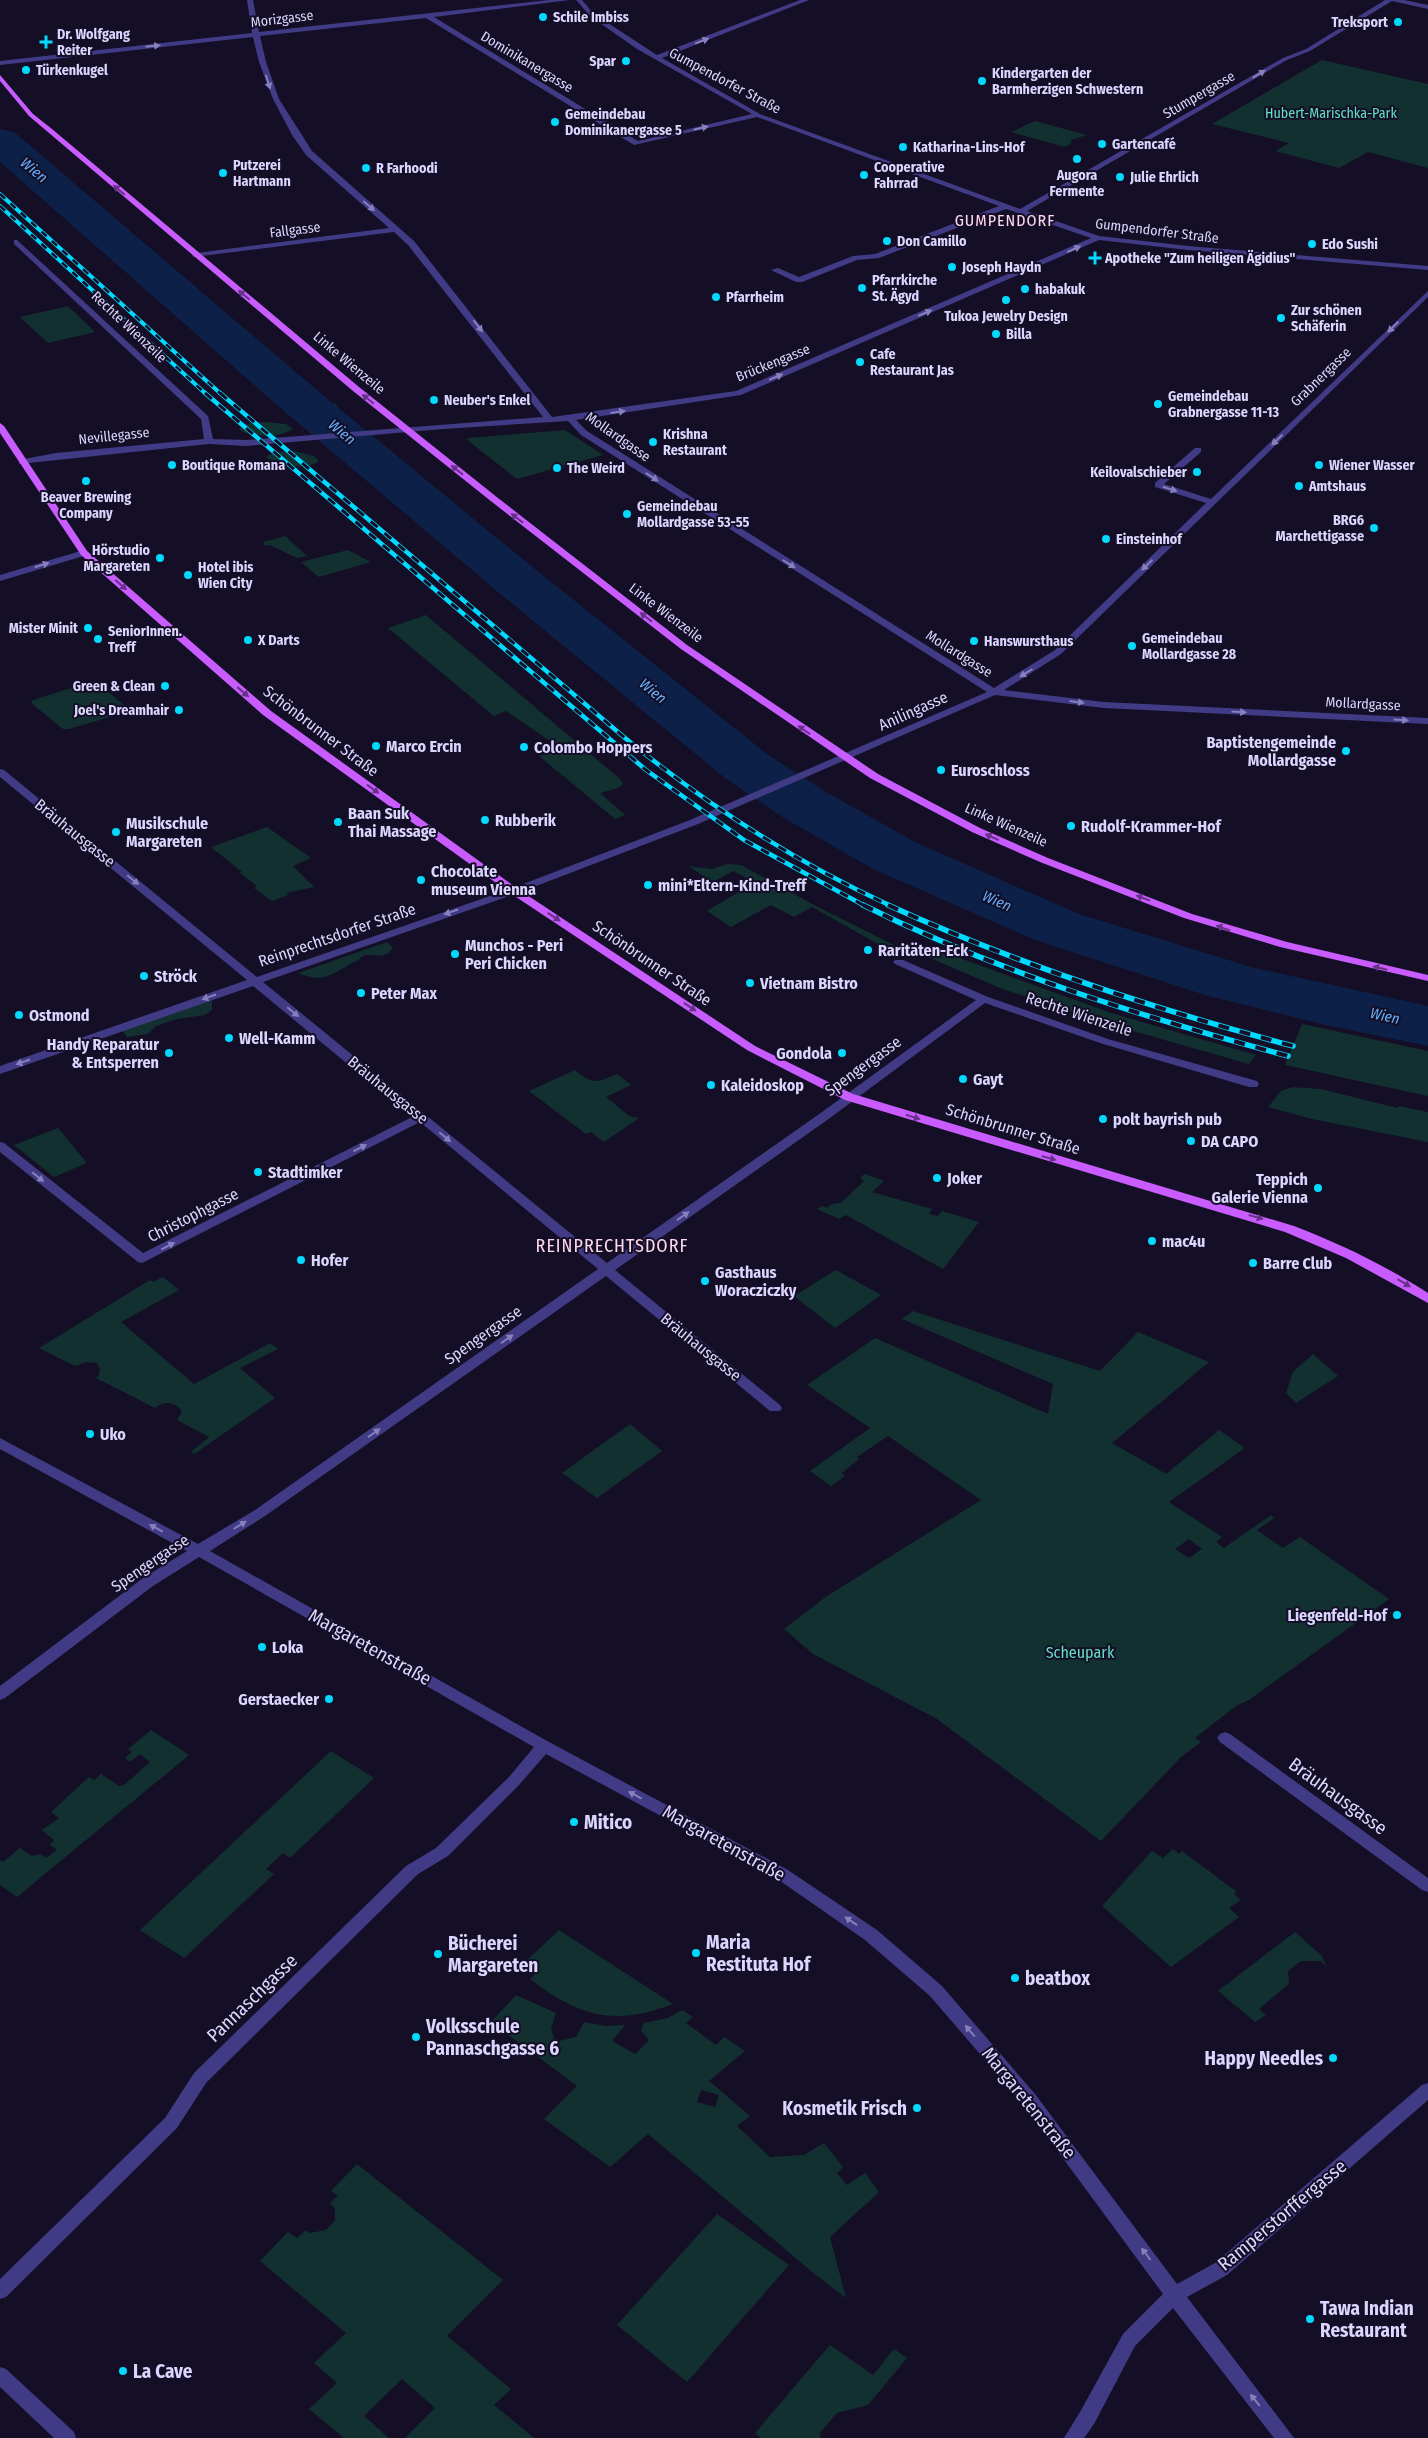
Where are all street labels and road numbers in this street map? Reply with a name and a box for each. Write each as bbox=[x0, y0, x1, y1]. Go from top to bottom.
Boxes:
street label: Morizgasse bbox=[250, 7, 314, 31]
street label: Dominikanergasse bbox=[478, 28, 576, 96]
street label: Gumpendorfer Straße bbox=[666, 44, 784, 118]
street label: Stumpergasse bbox=[1160, 67, 1238, 122]
street label: Gumpendorfer Straße bbox=[1094, 215, 1220, 247]
street label: Fallgasse bbox=[269, 218, 322, 242]
street label: Rechte Wienzeile bbox=[88, 288, 170, 366]
street label: Linke Wienzeile bbox=[310, 328, 388, 398]
street label: Brückengasse bbox=[733, 340, 813, 386]
street label: Grabnergasse bbox=[1287, 344, 1355, 410]
street label: Mollardgasse bbox=[582, 408, 654, 466]
street label: Nevillegasse bbox=[78, 424, 150, 448]
street label: Linke Wienzeile bbox=[626, 580, 706, 646]
street label: Mollardgasse bbox=[923, 627, 996, 681]
street label: Schönbrunner Straße bbox=[260, 682, 382, 781]
street label: Anilingasse bbox=[875, 687, 951, 735]
street label: Mollardgasse bbox=[1325, 694, 1401, 714]
street label: Bräuhausgasse bbox=[31, 795, 119, 871]
street label: Linke Wienzeile bbox=[962, 799, 1050, 851]
street label: Reinprechtsdorfer Straße bbox=[256, 899, 418, 971]
street label: Schönbrunner Straße bbox=[589, 916, 715, 1010]
street label: Rechte Wienzeile bbox=[1023, 988, 1135, 1040]
street label: Spengergasse bbox=[821, 1032, 905, 1100]
street label: Bräuhausgasse bbox=[344, 1052, 432, 1128]
street label: Schönbrunner Straße bbox=[944, 1100, 1082, 1158]
street label: Christophgasse bbox=[144, 1184, 242, 1246]
street label: Spengergasse bbox=[441, 1301, 525, 1368]
street label: Bräuhausgasse bbox=[657, 1309, 745, 1385]
street label: Spengergasse bbox=[108, 1530, 193, 1596]
street label: Margaretenstraße bbox=[304, 1604, 436, 1690]
street label: Bräuhausgasse bbox=[1284, 1753, 1392, 1839]
street label: Margaretenstraße bbox=[658, 1800, 790, 1886]
street label: Pannaschgasse bbox=[202, 1949, 302, 2047]
street label: Margaretenstraße bbox=[977, 2042, 1081, 2164]
street label: Ramperstorffergasse bbox=[1213, 2154, 1351, 2276]

